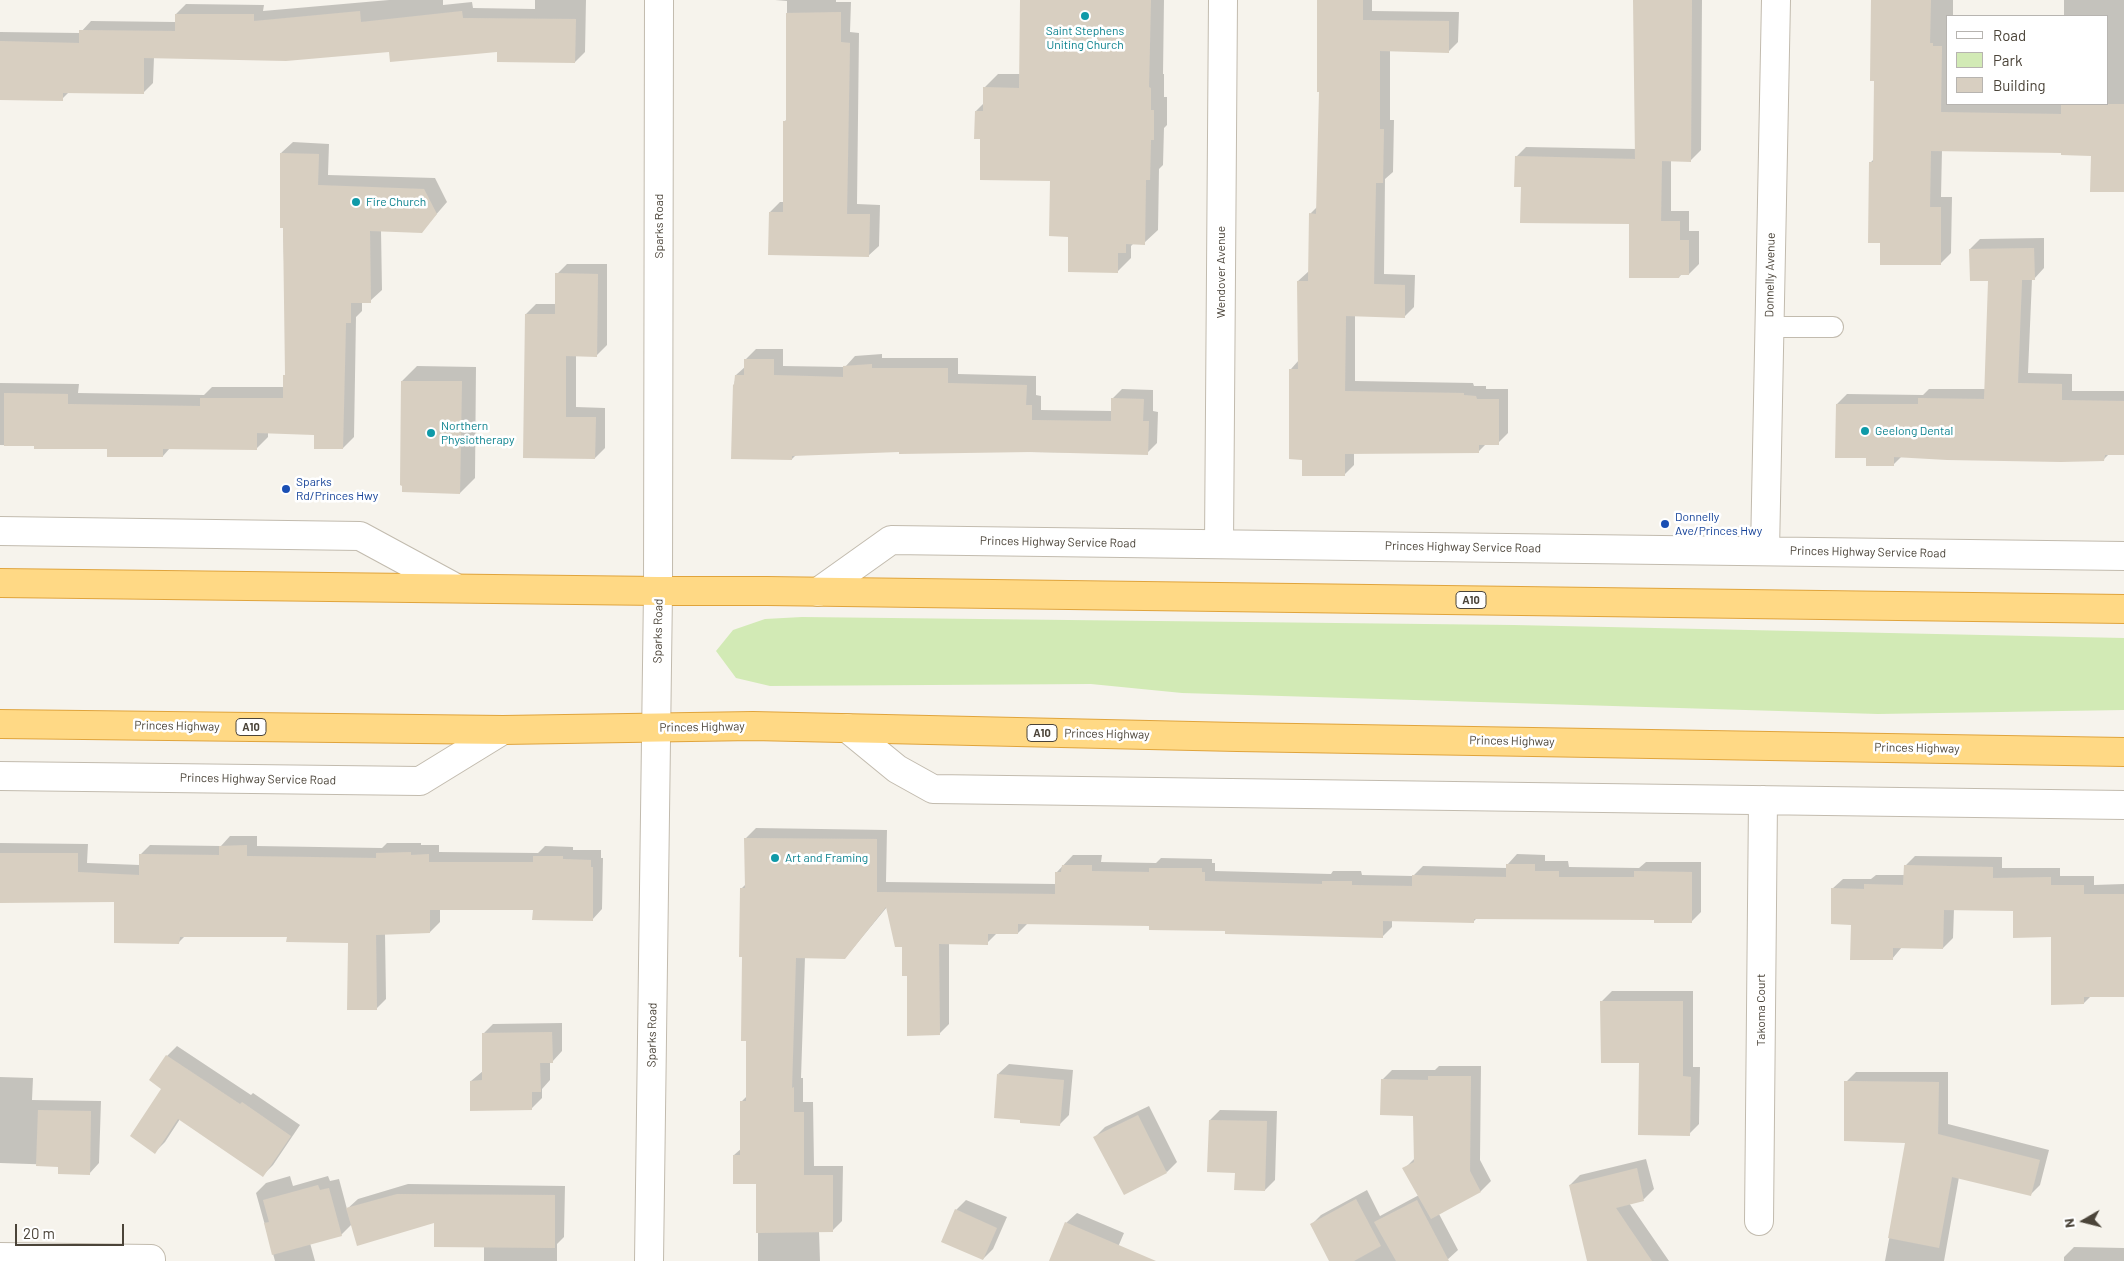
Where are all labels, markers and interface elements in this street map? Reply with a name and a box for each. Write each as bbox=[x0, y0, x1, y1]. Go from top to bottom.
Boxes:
marker: Saint Stephens Uniting Church bbox=[1079, 10, 1091, 22]
legend bbox=[1946, 15, 2109, 105]
place label: Saint Stephens Uniting Church bbox=[1046, 24, 1124, 52]
text: Road bbox=[1993, 26, 2026, 44]
text: Park bbox=[1993, 51, 2022, 69]
text: Building bbox=[1993, 76, 2046, 94]
street label: Sparks Road bbox=[652, 194, 666, 258]
place label: Fire Church bbox=[366, 195, 426, 209]
marker: Fire Church bbox=[350, 196, 362, 208]
street label: Wendover Avenue bbox=[1214, 226, 1228, 318]
street label: Donnelly Avenue bbox=[1762, 232, 1778, 318]
place label: Northern Physiotherapy bbox=[441, 419, 515, 447]
place label: Geelong Dental bbox=[1875, 424, 1953, 438]
marker: Geelong Dental bbox=[1859, 425, 1871, 437]
marker: Northern Physiotherapy bbox=[425, 427, 437, 439]
place label: Sparks Rd/Princes Hwy bbox=[296, 475, 378, 503]
marker: Sparks Rd/Princes Hwy bbox=[280, 483, 292, 495]
place label: Donnelly Ave/Princes Hwy bbox=[1675, 510, 1762, 538]
marker: Donnelly Ave/Princes Hwy bbox=[1659, 518, 1671, 530]
street label: Princes Highway Service Road bbox=[980, 533, 1136, 551]
street label: Princes Highway Service Road bbox=[1385, 538, 1541, 556]
street label: Princes Highway Service Road bbox=[1790, 543, 1946, 561]
road number: A10 bbox=[1456, 592, 1486, 608]
street label: Sparks Road bbox=[650, 598, 666, 664]
street label: Princes Highway bbox=[134, 718, 220, 734]
road number: A10 bbox=[236, 719, 266, 736]
street label: Princes Highway bbox=[659, 719, 745, 735]
road number: A10 bbox=[1027, 724, 1057, 741]
street label: Princes Highway bbox=[1064, 726, 1150, 742]
street label: Princes Highway bbox=[1469, 733, 1555, 749]
street label: Princes Highway bbox=[1874, 740, 1960, 756]
street label: Princes Highway Service Road bbox=[180, 770, 336, 788]
place label: Art and Framing bbox=[785, 851, 868, 865]
marker: Art and Framing bbox=[769, 852, 781, 864]
street label: Takoma Court bbox=[1754, 974, 1768, 1046]
street label: Sparks Road bbox=[644, 1002, 660, 1068]
north arrow bbox=[2059, 1196, 2109, 1246]
scale bar bbox=[18, 1214, 126, 1246]
text: N bbox=[2060, 1217, 2078, 1229]
text: 20 m bbox=[23, 1224, 55, 1242]

